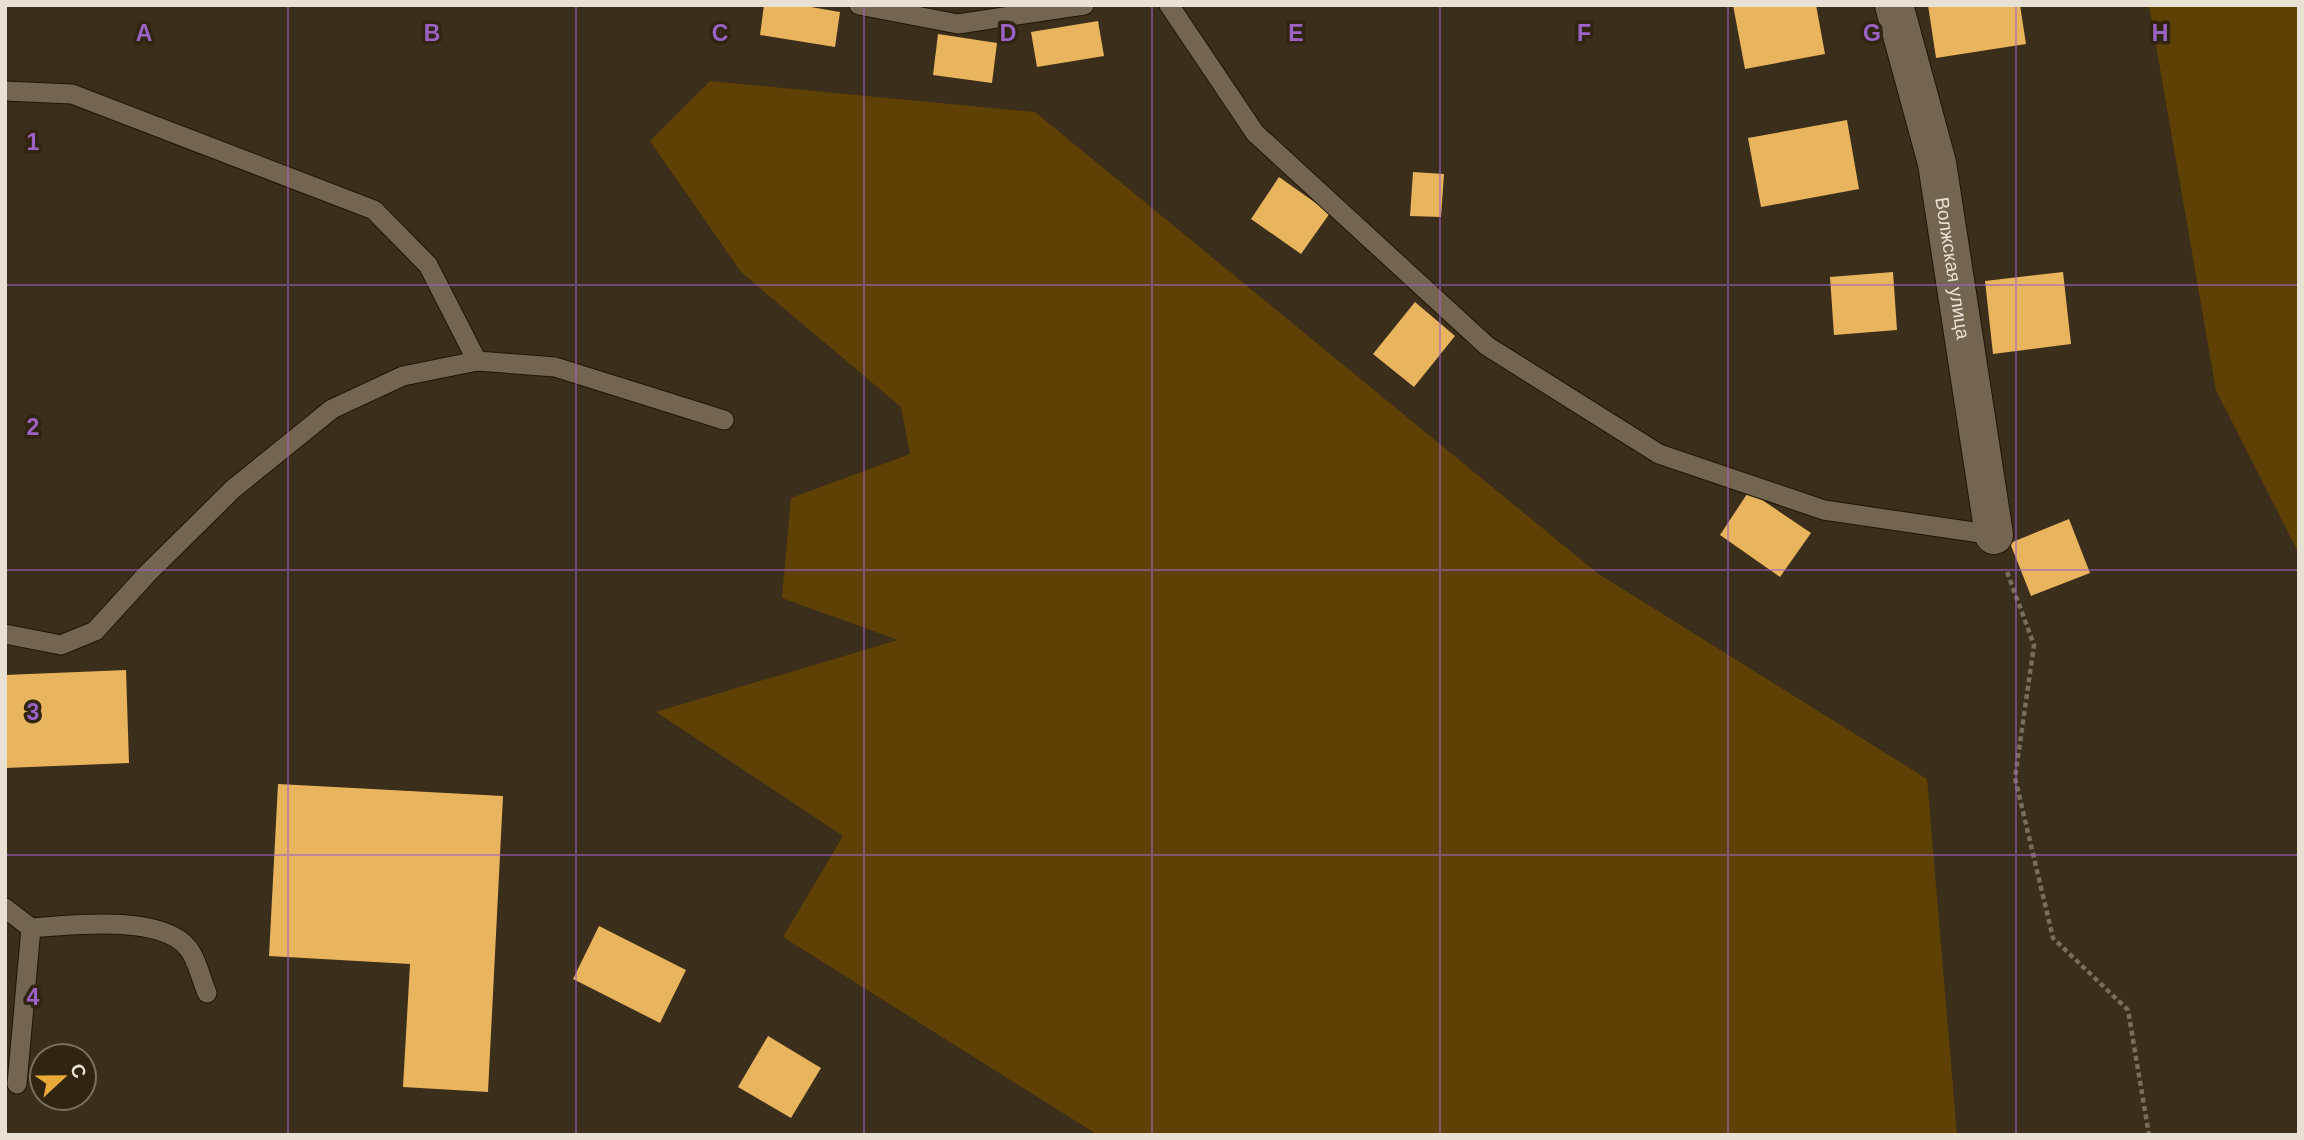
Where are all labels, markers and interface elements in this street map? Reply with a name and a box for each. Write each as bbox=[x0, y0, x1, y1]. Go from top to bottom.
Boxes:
text: A bbox=[136, 20, 152, 46]
text: B bbox=[424, 20, 440, 46]
text: C bbox=[712, 20, 728, 46]
text: D bbox=[1000, 20, 1016, 46]
text: E bbox=[1288, 20, 1304, 46]
text: F bbox=[1577, 20, 1591, 46]
text: G bbox=[1863, 20, 1881, 46]
text: H bbox=[2152, 20, 2168, 46]
text: 1 bbox=[27, 129, 40, 155]
street label: Волжская улица bbox=[1931, 196, 1974, 341]
text: 2 bbox=[27, 414, 39, 440]
text: 3 bbox=[27, 699, 39, 725]
text: 4 bbox=[27, 984, 40, 1010]
north arrow bbox=[28, 1042, 98, 1112]
text: С bbox=[66, 1061, 91, 1081]

